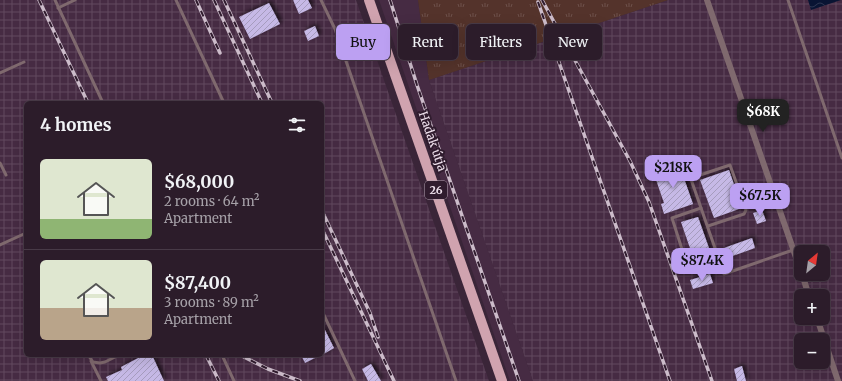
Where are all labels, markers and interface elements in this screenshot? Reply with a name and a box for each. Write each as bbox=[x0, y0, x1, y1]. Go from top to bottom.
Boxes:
chip: Buy bbox=[336, 24, 390, 60]
chip: Rent bbox=[398, 24, 458, 60]
chip: Filters bbox=[466, 24, 536, 60]
chip: New bbox=[544, 24, 602, 60]
pin: $68K bbox=[739, 99, 787, 133]
text: $68K bbox=[746, 103, 780, 120]
street label: Hadak útja bbox=[416, 109, 450, 173]
text: 4 homes bbox=[40, 114, 111, 136]
icon: filters bbox=[286, 114, 308, 136]
pin: $218K bbox=[645, 155, 701, 189]
text: $218K bbox=[654, 159, 692, 176]
text: $68,000 bbox=[164, 171, 234, 193]
icon: home bbox=[72, 175, 120, 223]
road number: 26 bbox=[425, 181, 447, 199]
pin: $67.5K bbox=[727, 183, 793, 217]
text: $67.5K bbox=[739, 187, 781, 204]
text: 2 rooms · 64 m² bbox=[164, 193, 260, 210]
text: Apartment bbox=[164, 210, 232, 227]
north arrow bbox=[794, 245, 830, 281]
map controls bbox=[794, 245, 830, 369]
pin: $87.4K bbox=[669, 248, 735, 282]
text: $87.4K bbox=[680, 252, 724, 269]
text: $87,400 bbox=[164, 272, 231, 294]
icon: home bbox=[72, 276, 120, 324]
button: + bbox=[794, 289, 830, 325]
text: 3 rooms · 89 m² bbox=[164, 294, 259, 311]
text: Apartment bbox=[164, 311, 232, 328]
button: − bbox=[794, 333, 830, 369]

